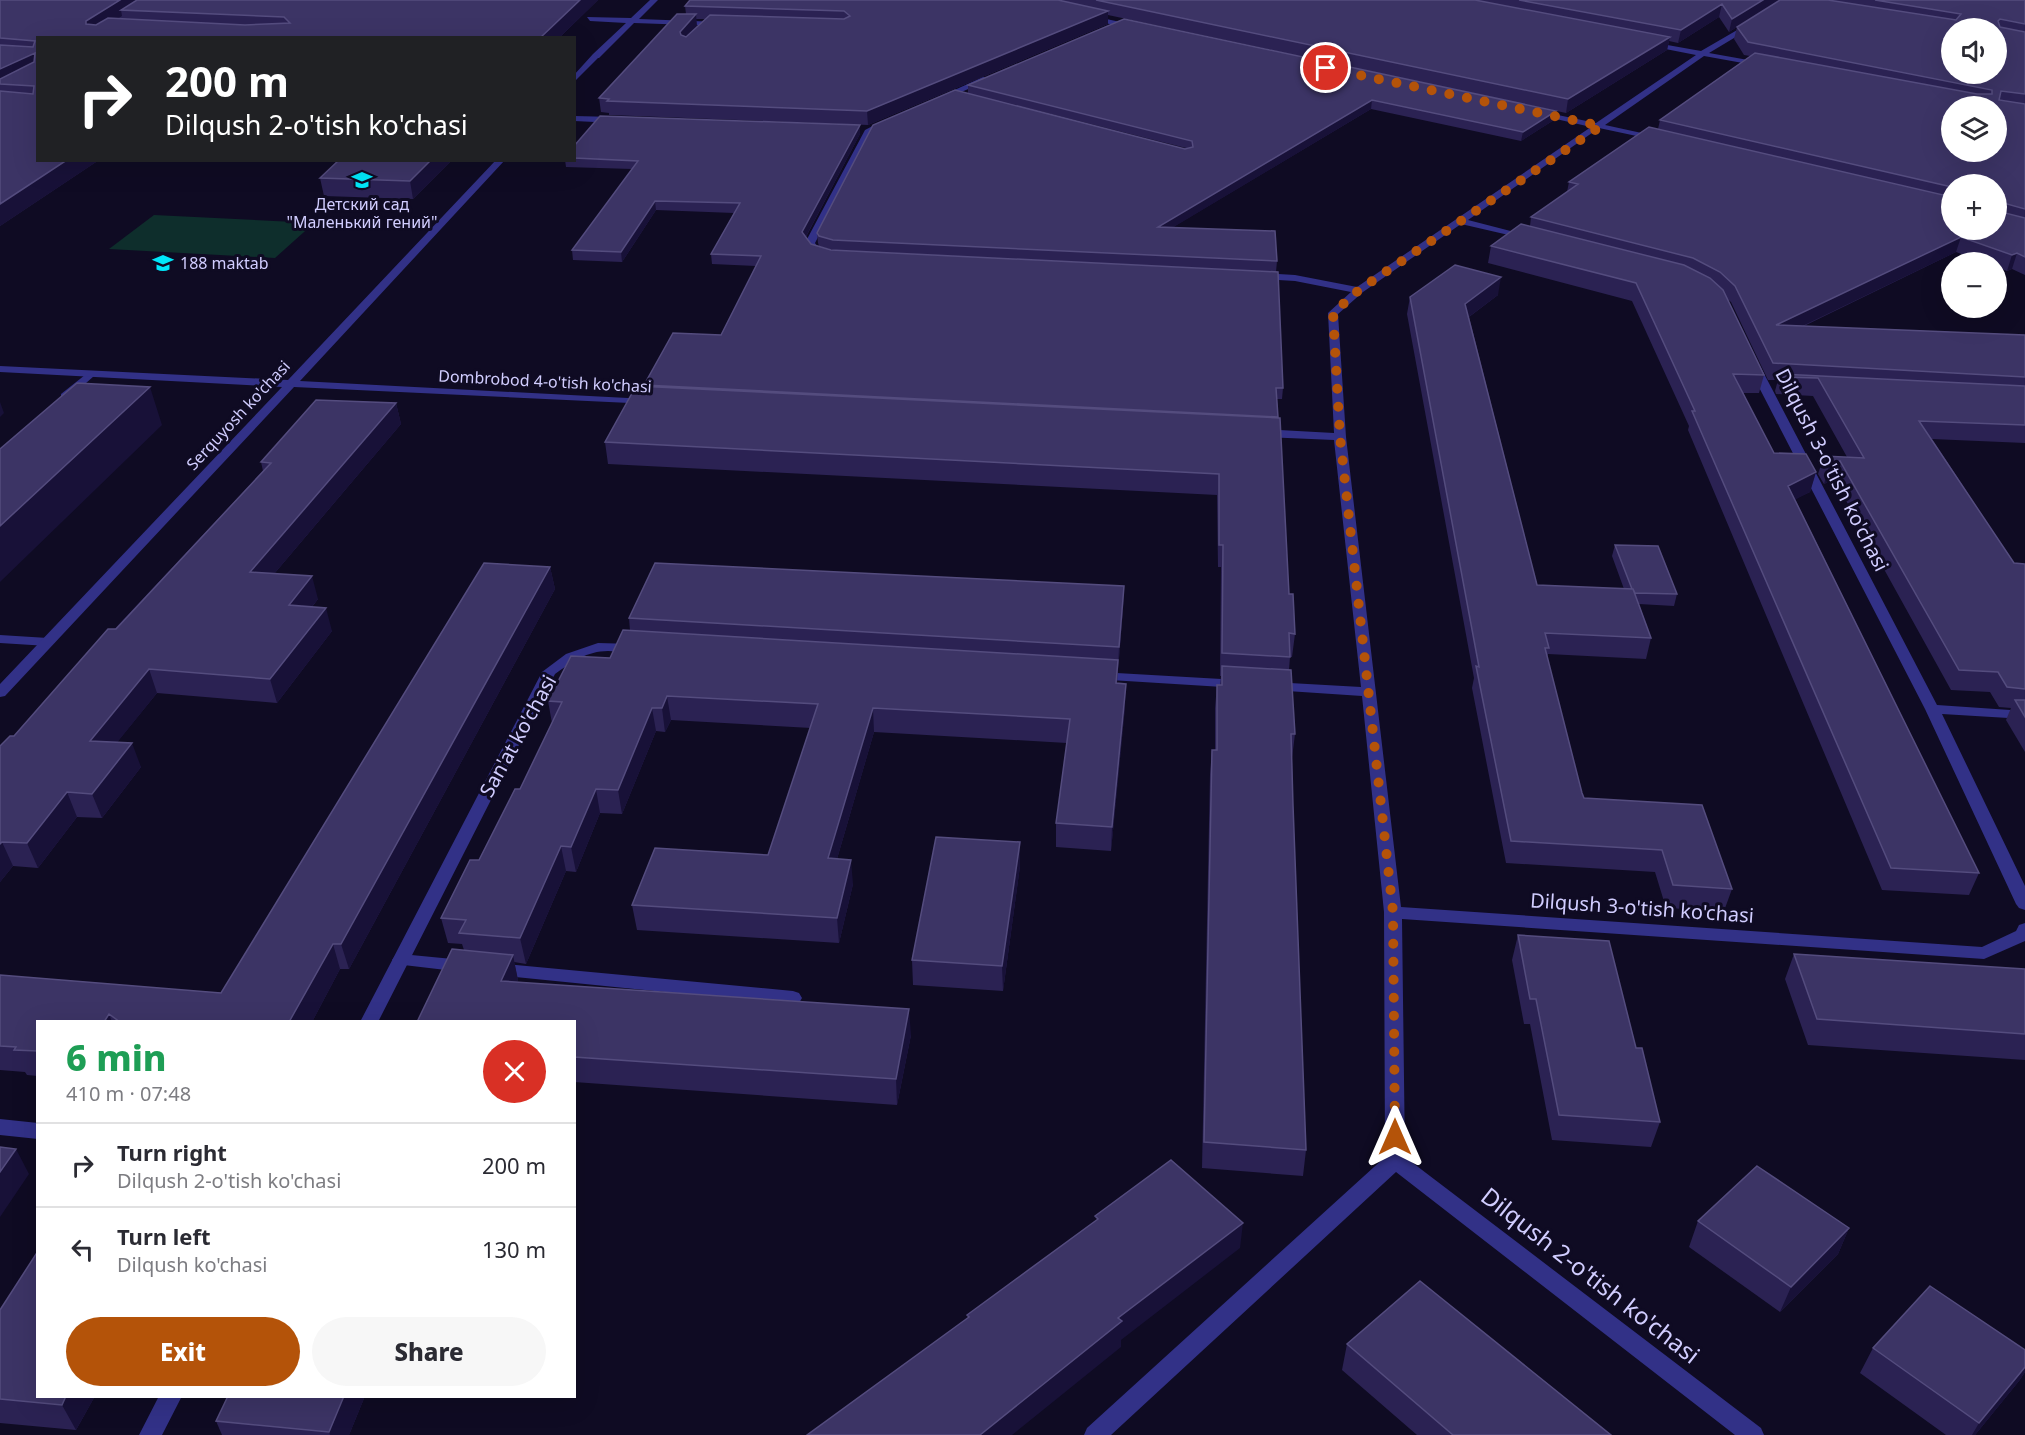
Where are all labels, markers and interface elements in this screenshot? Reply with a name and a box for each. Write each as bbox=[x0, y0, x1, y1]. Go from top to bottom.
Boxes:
map controls bbox=[1941, 18, 2007, 318]
button: sound bbox=[1941, 18, 2007, 84]
pin bbox=[1300, 42, 1351, 93]
icon: arrive bbox=[1309, 51, 1342, 84]
text: 200 m bbox=[165, 52, 289, 109]
icon: right bbox=[66, 60, 144, 138]
button: layers bbox=[1941, 96, 2007, 162]
text: Dilqush 2-o'tish ko'chasi bbox=[165, 106, 468, 143]
school or university icon: Детский сад "Маленький гений" bbox=[350, 168, 374, 192]
button: + bbox=[1941, 174, 2007, 240]
place label: Детский сад "Маленький гений" bbox=[286, 193, 438, 233]
school or university icon: 188 maktab bbox=[151, 251, 175, 275]
place label: 188 maktab bbox=[180, 252, 269, 274]
button: − bbox=[1941, 252, 2007, 318]
street label: Serquyosh ko'chasi bbox=[181, 355, 295, 475]
street label: Dombrobod 4-o'tish ko'chasi bbox=[438, 364, 652, 398]
street label: Dilqush 3-o'tish ko'chasi bbox=[1769, 364, 1895, 576]
street label: San'at ko'chasi bbox=[473, 670, 562, 802]
street label: Dilqush 3-o'tish ko'chasi bbox=[1529, 886, 1755, 929]
text: 6 min bbox=[66, 1033, 167, 1082]
button: close bbox=[483, 1040, 546, 1103]
text: 410 m · 07:48 bbox=[66, 1080, 191, 1107]
position arrow bbox=[1363, 1105, 1427, 1169]
text: Turn right bbox=[117, 1137, 227, 1167]
icon: right bbox=[66, 1149, 99, 1182]
text: 200 m bbox=[482, 1150, 546, 1180]
text: Dilqush 2-o'tish ko'chasi bbox=[117, 1167, 341, 1194]
street label: Dilqush 2-o'tish ko'chasi bbox=[1475, 1179, 1707, 1371]
text: Turn left bbox=[117, 1221, 211, 1251]
icon: left bbox=[66, 1233, 99, 1266]
text: 130 m bbox=[482, 1234, 546, 1264]
text: Dilqush ko'chasi bbox=[117, 1251, 268, 1278]
button: Exit bbox=[66, 1317, 300, 1386]
button: Share bbox=[312, 1317, 546, 1386]

